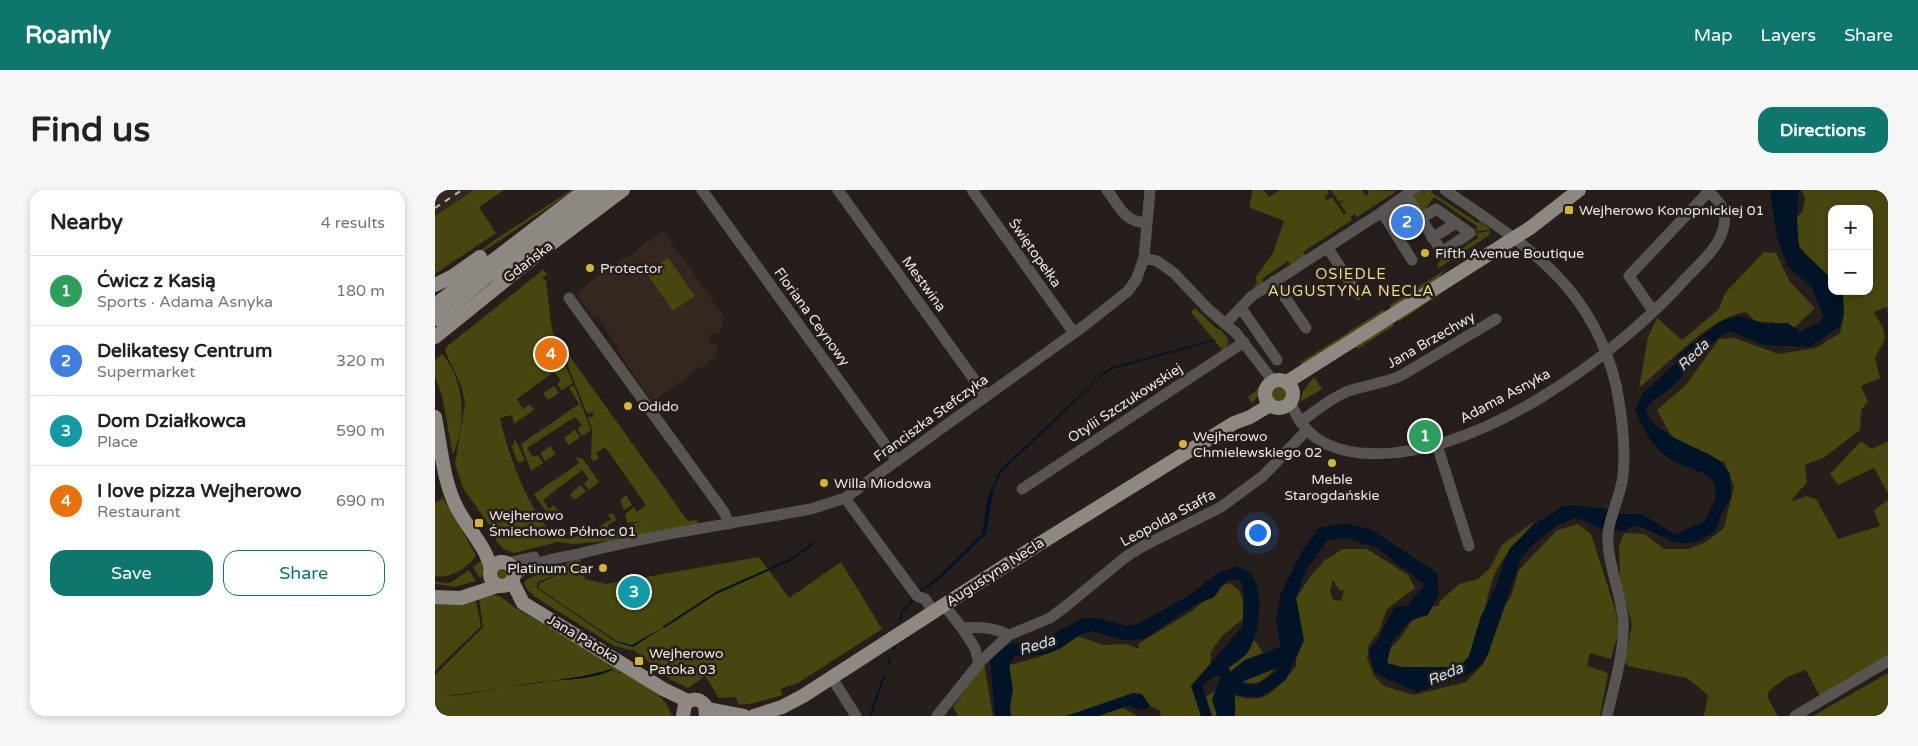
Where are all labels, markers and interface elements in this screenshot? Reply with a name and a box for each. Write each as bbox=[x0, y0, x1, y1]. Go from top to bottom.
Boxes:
text: Roamly bbox=[25, 21, 111, 50]
text: Map bbox=[1694, 24, 1733, 46]
text: Layers bbox=[1761, 24, 1816, 46]
text: Share bbox=[1844, 24, 1893, 46]
button: Directions bbox=[1758, 107, 1888, 153]
text: Find us bbox=[30, 109, 150, 151]
place label: Wejherowo Konopnickiej 01 bbox=[1579, 202, 1764, 219]
pin: 2 bbox=[1391, 203, 1423, 241]
marker: Wejherowo Konopnickiej 01 bbox=[1563, 204, 1575, 216]
map controls bbox=[1828, 205, 1873, 295]
button: + bbox=[1828, 205, 1873, 250]
text: Nearby bbox=[50, 210, 123, 235]
text: 4 results bbox=[321, 213, 385, 233]
street label: Świętopełka bbox=[1005, 215, 1065, 291]
street label: Gdańska bbox=[500, 237, 556, 287]
place label: Fifth Avenue Boutique bbox=[1435, 245, 1584, 262]
marker: Fifth Avenue Boutique bbox=[1419, 247, 1431, 259]
button: − bbox=[1828, 250, 1873, 295]
street label: Mestwina bbox=[898, 253, 950, 315]
place label: Protector bbox=[600, 260, 663, 277]
marker: Protector bbox=[584, 262, 596, 274]
street label: Floriana Ceynowy bbox=[771, 264, 854, 370]
district label: OSIEDLE AUGUSTYNA NECLA bbox=[1268, 265, 1434, 300]
text: Ćwicz z Kasią bbox=[97, 270, 216, 292]
text: 1 bbox=[61, 281, 71, 301]
text: 180 m bbox=[336, 281, 385, 301]
text: Sports · Adama Asnyka bbox=[97, 292, 273, 312]
street label: Jana Brzechwy bbox=[1384, 308, 1478, 372]
pin: 4 bbox=[535, 335, 567, 373]
water label: Reda bbox=[1673, 335, 1713, 374]
text: Delikatesy Centrum bbox=[97, 340, 272, 362]
text: 2 bbox=[61, 351, 71, 371]
text: 320 m bbox=[336, 351, 385, 371]
street label: Otylii Szczukowskiej bbox=[1065, 360, 1185, 446]
text: Supermarket bbox=[97, 362, 195, 382]
street label: Adama Asnyka bbox=[1457, 365, 1553, 427]
street label: Franciszka Stefczyka bbox=[870, 371, 992, 465]
place label: Odido bbox=[638, 398, 679, 415]
marker: Odido bbox=[622, 400, 634, 412]
text: Dom Działkowca bbox=[97, 410, 246, 432]
pin: 1 bbox=[1409, 417, 1441, 455]
text: 3 bbox=[61, 421, 71, 441]
text: 590 m bbox=[336, 421, 385, 441]
place label: Wejherowo Chmielewskiego 02 bbox=[1193, 428, 1322, 461]
text: Place bbox=[97, 432, 138, 452]
marker: Wejherowo Chmielewskiego 02 bbox=[1177, 438, 1189, 450]
marker: Meble Starogdańskie bbox=[1326, 457, 1338, 469]
place label: Meble Starogdańskie bbox=[1284, 471, 1380, 504]
place label: Willa Miodowa bbox=[834, 475, 931, 492]
marker: Willa Miodowa bbox=[818, 477, 830, 489]
text: I love pizza Wejherowo bbox=[97, 480, 302, 502]
street label: Leopolda Staffa bbox=[1117, 486, 1219, 550]
text: 4 bbox=[61, 491, 71, 511]
text: 690 m bbox=[336, 491, 385, 511]
text: Restaurant bbox=[97, 502, 181, 522]
place label: Wejherowo Śmiechowo Północ 01 bbox=[489, 507, 636, 540]
marker: Wejherowo Śmiechowo Północ 01 bbox=[473, 517, 485, 529]
your location bbox=[1245, 520, 1271, 546]
street label: Augustyna Necla bbox=[943, 534, 1047, 610]
button: Save bbox=[50, 550, 213, 596]
button: Share bbox=[223, 550, 385, 596]
place label: Platinum Car bbox=[507, 560, 594, 577]
marker: Platinum Car bbox=[597, 562, 609, 574]
pin: 3 bbox=[618, 573, 650, 611]
street label: Jana Patoka bbox=[544, 611, 622, 667]
water label: Reda bbox=[1017, 631, 1058, 659]
place label: Wejherowo Patoka 03 bbox=[649, 645, 724, 678]
marker: Wejherowo Patoka 03 bbox=[633, 655, 645, 667]
water label: Reda bbox=[1424, 658, 1466, 690]

